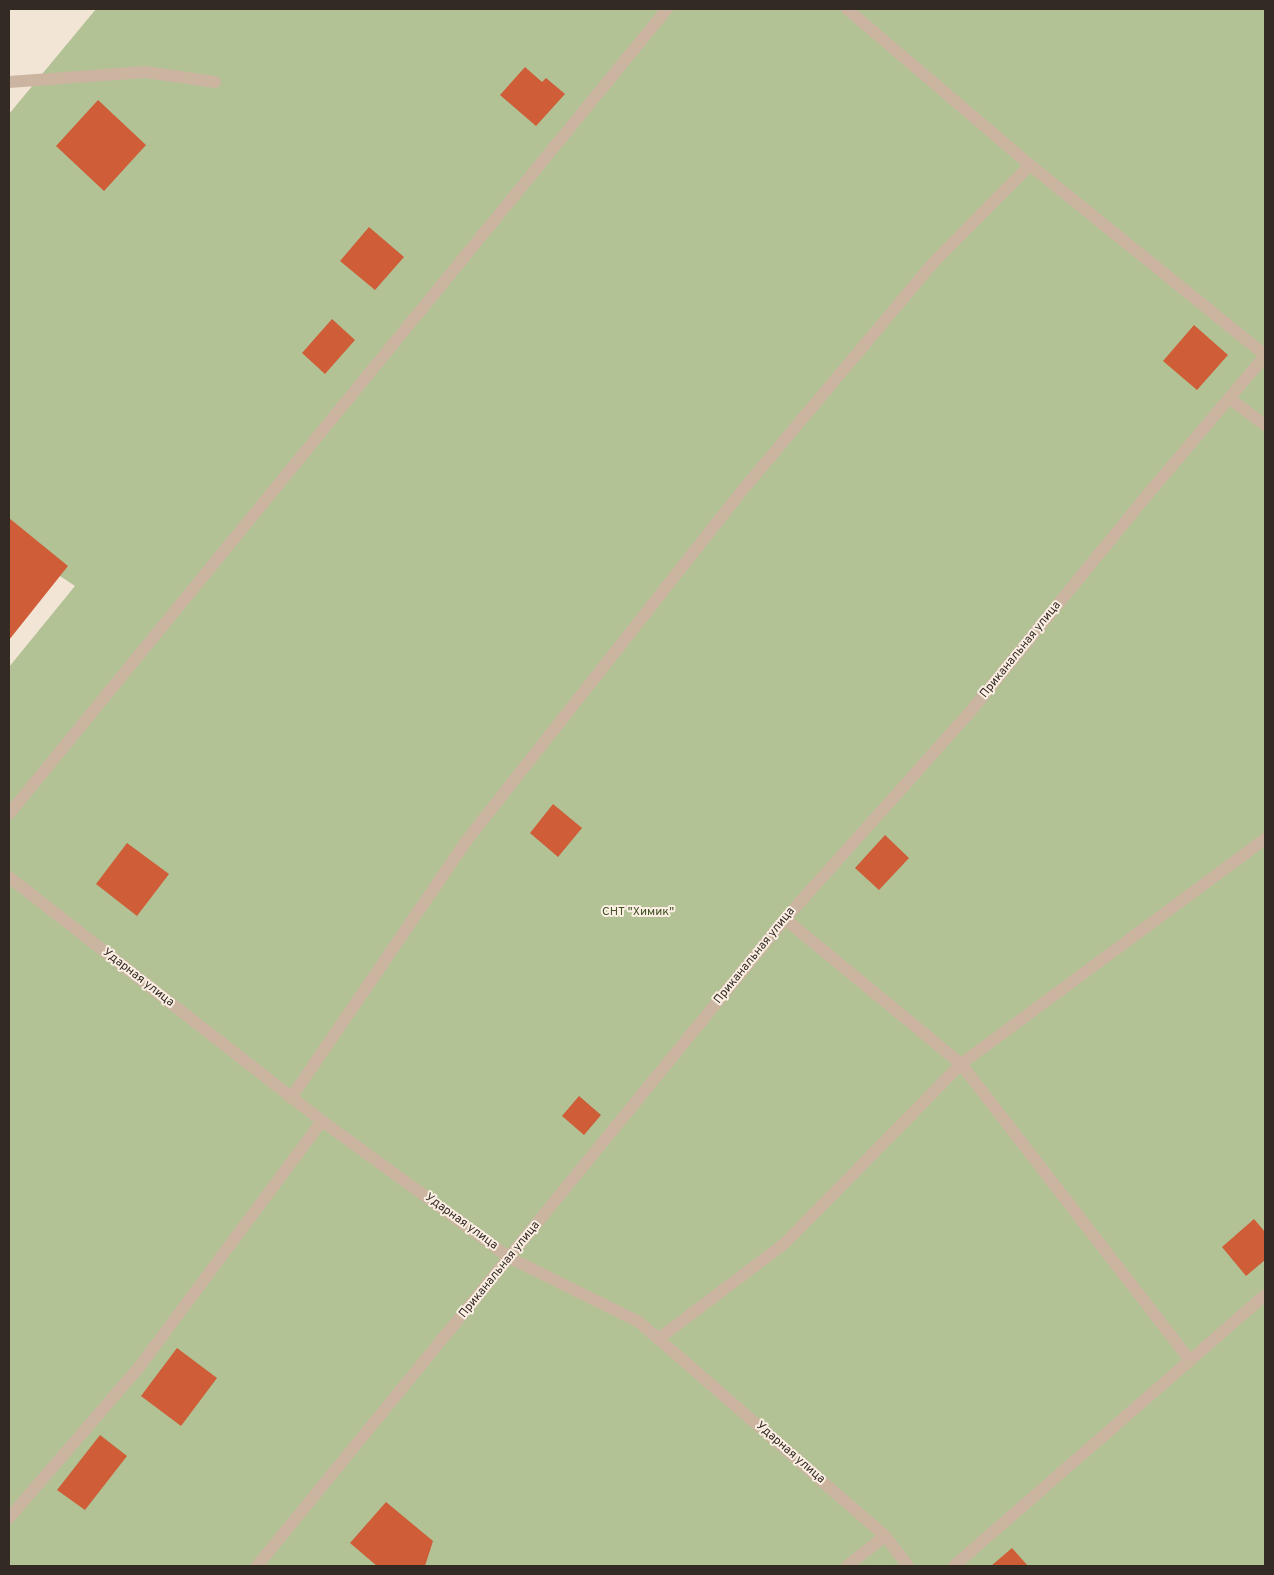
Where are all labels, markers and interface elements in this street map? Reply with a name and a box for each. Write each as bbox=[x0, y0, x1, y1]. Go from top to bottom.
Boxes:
street label: Приканальная улица bbox=[978, 599, 1064, 701]
street label: Приканальная улица bbox=[712, 905, 798, 1007]
park label: СНТ "Химик" bbox=[602, 906, 674, 920]
street label: Ударная улица bbox=[99, 946, 177, 1010]
street label: Ударная улица bbox=[422, 1191, 500, 1253]
street label: Приканальная улица bbox=[457, 1219, 543, 1321]
street label: Ударная улица bbox=[753, 1419, 827, 1487]

